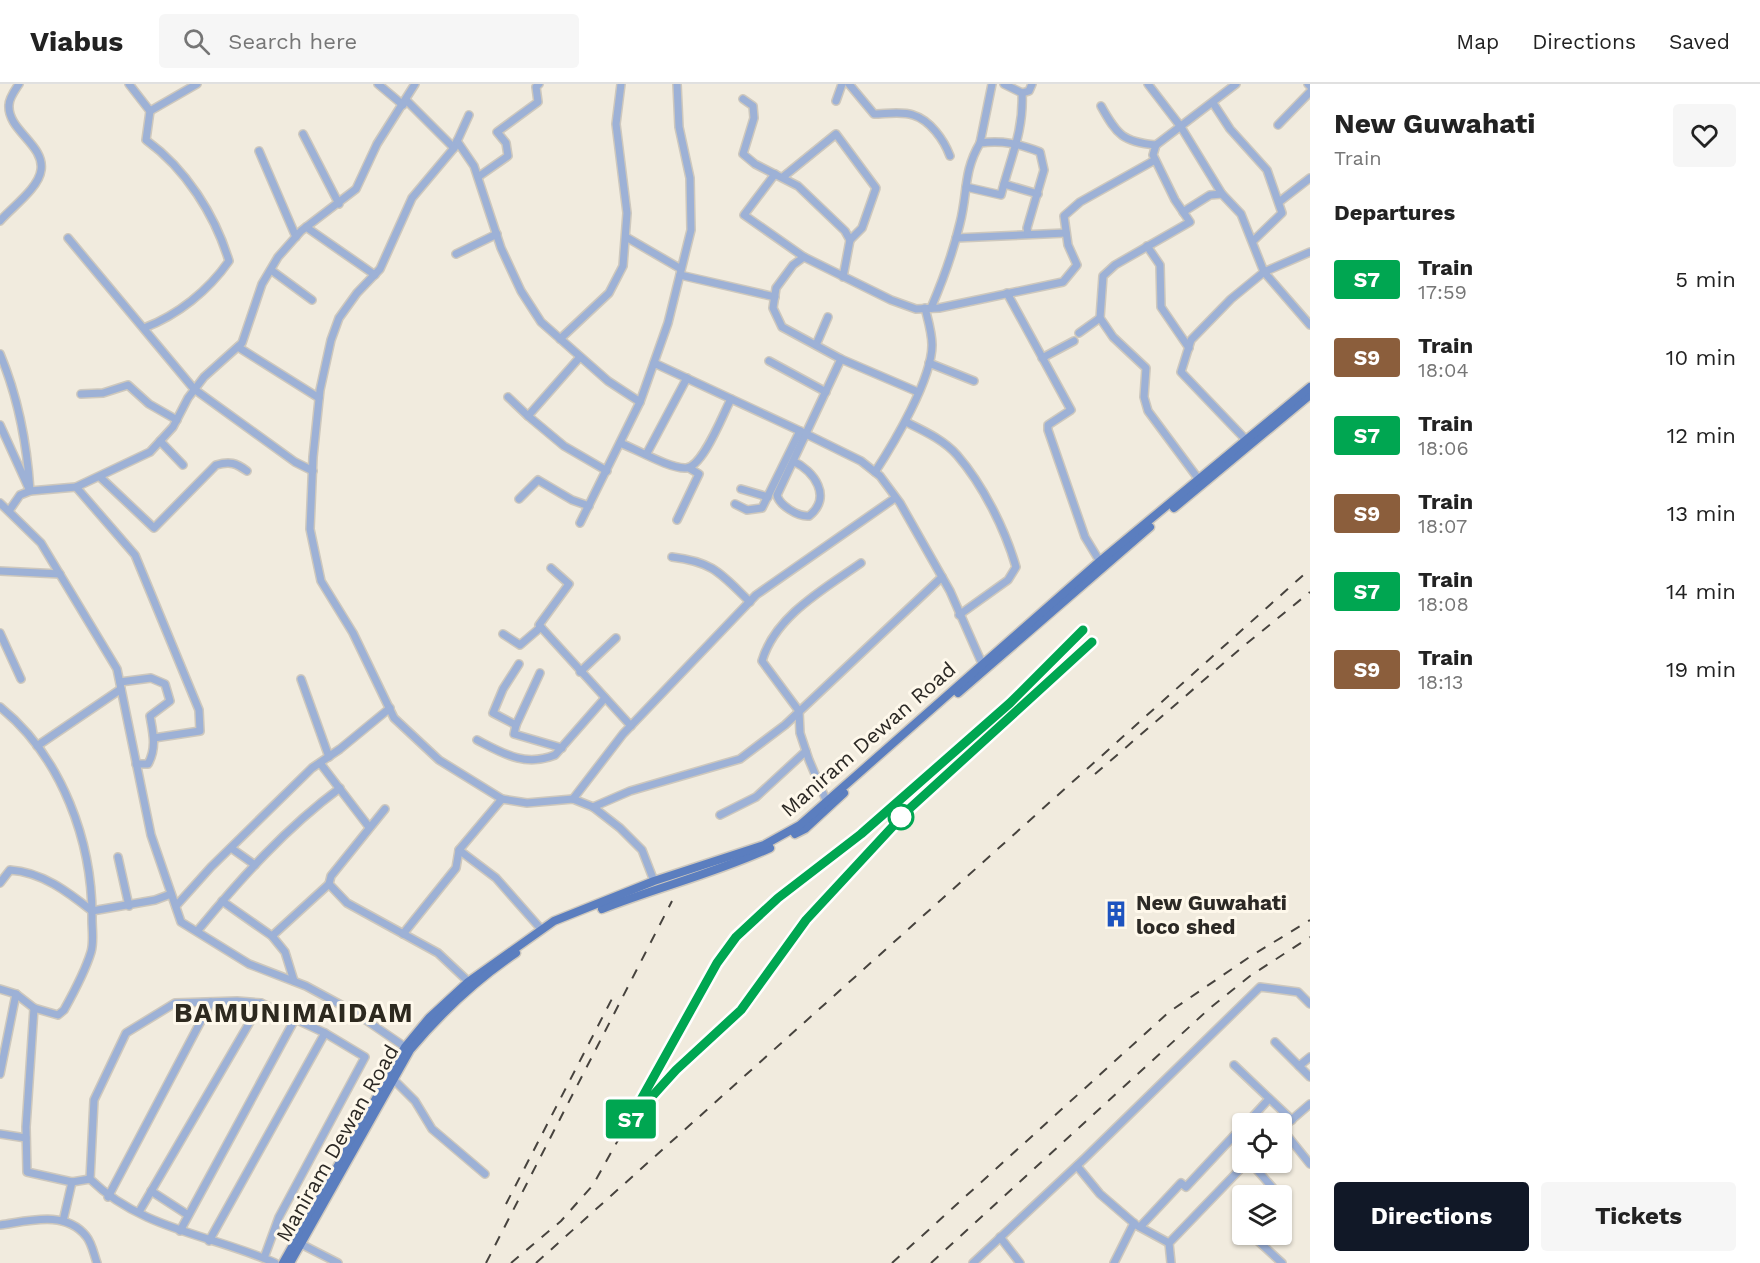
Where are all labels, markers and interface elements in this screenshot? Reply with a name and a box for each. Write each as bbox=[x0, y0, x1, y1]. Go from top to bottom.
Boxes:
search box bbox=[159, 14, 579, 68]
text: Viabus bbox=[30, 25, 123, 58]
icon: search bbox=[180, 25, 213, 58]
text: Search here bbox=[228, 29, 357, 54]
text: Map bbox=[1456, 29, 1499, 54]
text: Directions bbox=[1532, 29, 1636, 54]
text: Saved bbox=[1669, 29, 1730, 54]
button: heart bbox=[1673, 104, 1736, 167]
text: New Guwahati bbox=[1334, 107, 1535, 140]
text: Train bbox=[1334, 146, 1382, 170]
text: Departures bbox=[1334, 200, 1455, 225]
text: Train bbox=[1418, 255, 1473, 280]
text: S7 bbox=[1354, 267, 1380, 292]
text: 5 min bbox=[1675, 267, 1736, 292]
text: 17:59 bbox=[1418, 280, 1467, 304]
text: Train bbox=[1418, 333, 1473, 358]
text: S9 bbox=[1354, 345, 1380, 370]
text: 10 min bbox=[1666, 345, 1736, 370]
text: 18:04 bbox=[1418, 358, 1469, 382]
text: Train bbox=[1418, 411, 1473, 436]
text: S7 bbox=[1354, 423, 1380, 448]
text: 12 min bbox=[1667, 423, 1736, 448]
text: 18:06 bbox=[1418, 436, 1469, 460]
text: Train bbox=[1418, 489, 1473, 514]
text: S9 bbox=[1354, 501, 1380, 526]
text: 13 min bbox=[1667, 501, 1736, 526]
text: 18:07 bbox=[1418, 514, 1467, 538]
text: Train bbox=[1418, 567, 1473, 592]
text: S7 bbox=[1354, 579, 1380, 604]
text: 14 min bbox=[1666, 579, 1736, 604]
text: 18:08 bbox=[1418, 592, 1469, 616]
text: Train bbox=[1418, 645, 1473, 670]
street label: Maniram Dewan Road bbox=[776, 656, 960, 822]
text: S9 bbox=[1354, 657, 1380, 682]
text: 19 min bbox=[1666, 657, 1736, 682]
text: 18:13 bbox=[1418, 670, 1464, 694]
unlabelled marker bbox=[888, 804, 914, 830]
place label: New Guwahati loco shed bbox=[1136, 890, 1287, 939]
building icon: New Guwahati loco shed bbox=[1101, 899, 1131, 929]
district label: BAMUNIMAIDAM bbox=[174, 997, 414, 1029]
street label: Maniram Dewan Road bbox=[270, 1040, 404, 1246]
line badge: S7 bbox=[604, 1100, 658, 1138]
text: S7 bbox=[618, 1107, 644, 1132]
map controls bbox=[1232, 1113, 1292, 1245]
button: locate bbox=[1232, 1113, 1292, 1173]
button: Directions bbox=[1334, 1182, 1529, 1251]
button: Tickets bbox=[1541, 1182, 1736, 1251]
button: layers bbox=[1232, 1185, 1292, 1245]

